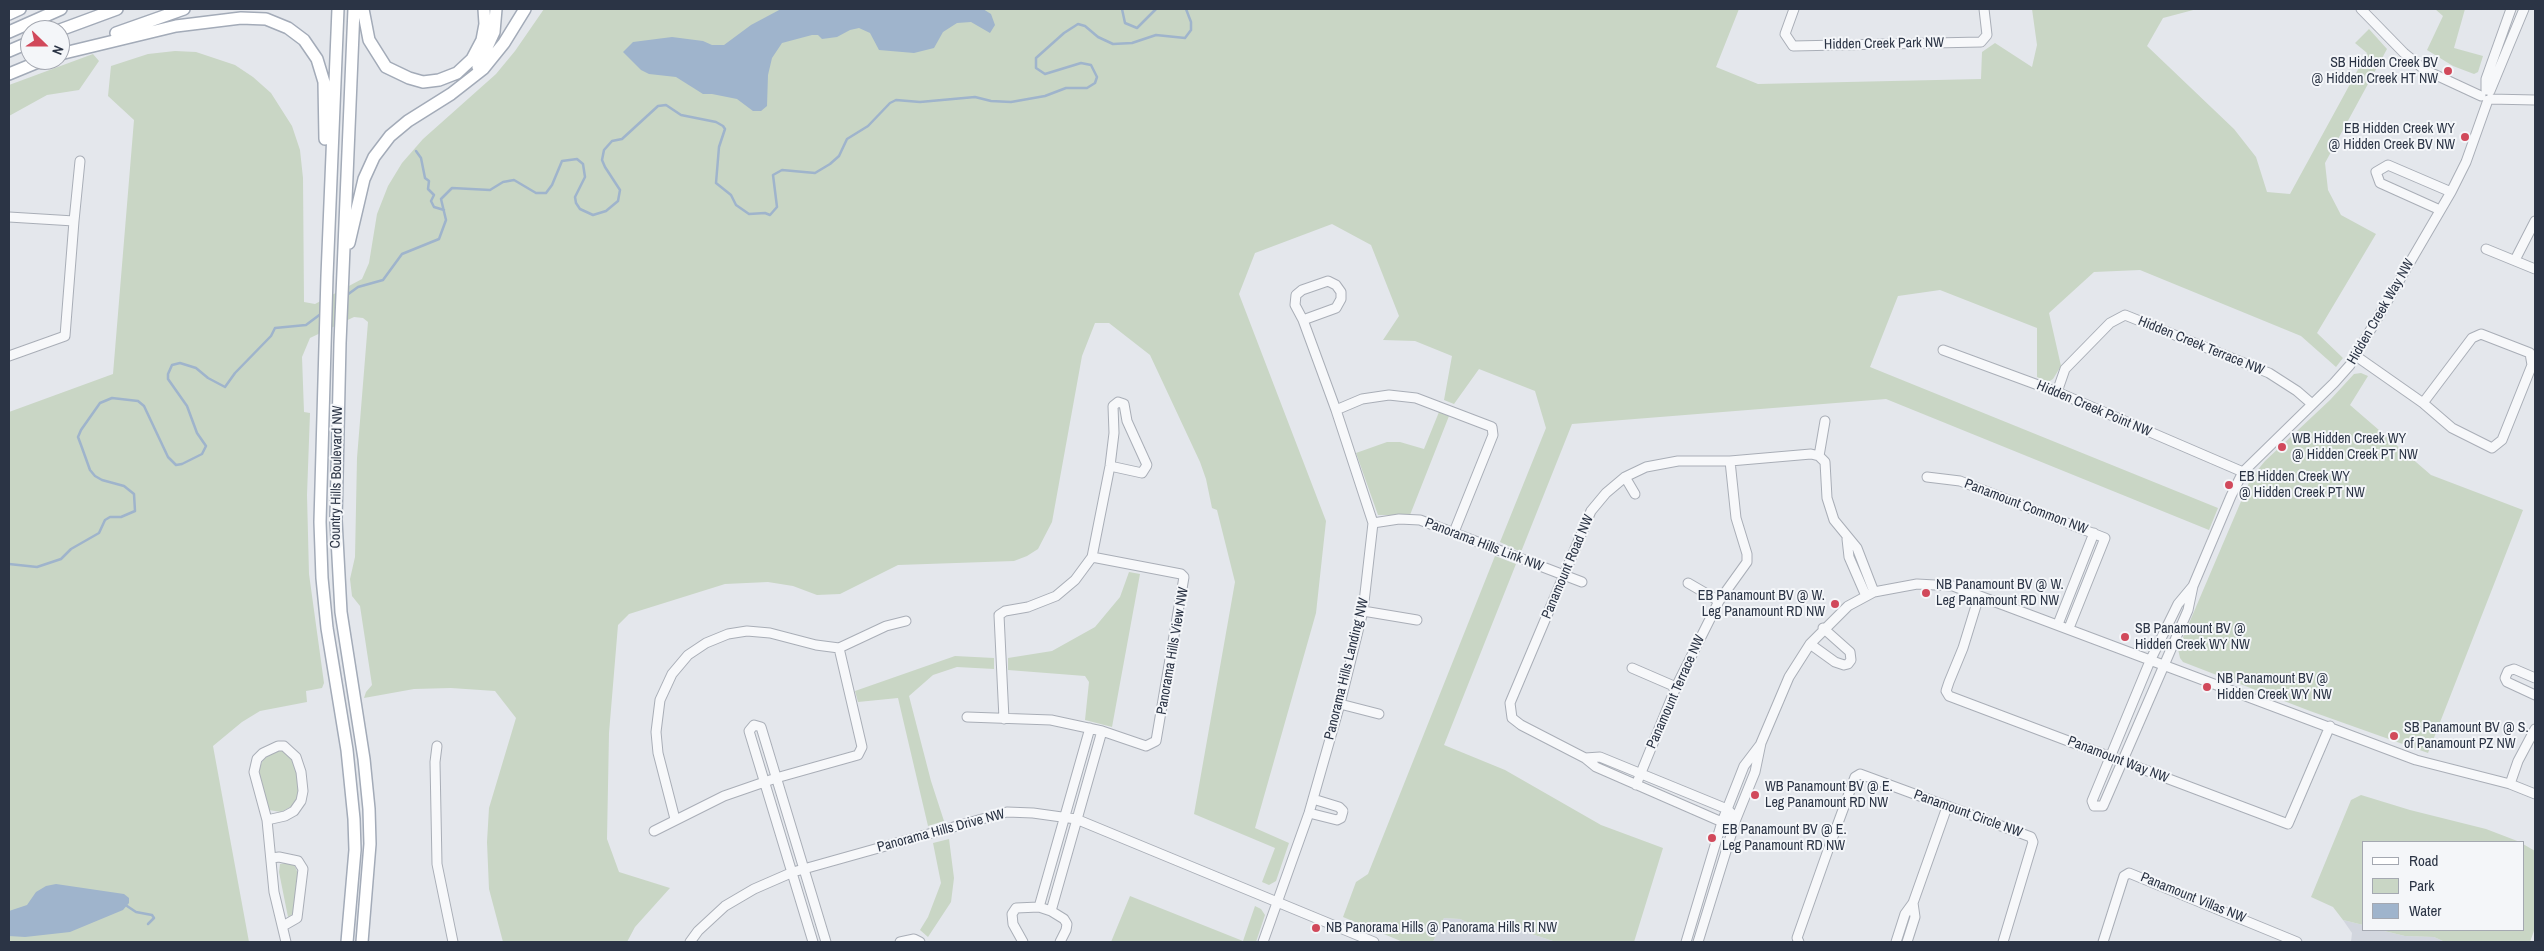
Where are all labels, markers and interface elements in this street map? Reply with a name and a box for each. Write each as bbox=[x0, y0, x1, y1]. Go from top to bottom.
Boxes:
north arrow bbox=[20, 20, 70, 70]
street label: Hidden Creek Park NW bbox=[1824, 35, 1944, 53]
text: N bbox=[48, 43, 68, 57]
place label: SB Hidden Creek BV @ Hidden Creek HT NW bbox=[2312, 55, 2438, 88]
marker: SB Hidden Creek BV @ Hidden Creek HT NW bbox=[2442, 65, 2454, 77]
place label: EB Hidden Creek WY @ Hidden Creek BV NW bbox=[2329, 121, 2455, 154]
marker: EB Hidden Creek WY @ Hidden Creek BV NW bbox=[2459, 131, 2471, 143]
street label: Hidden Creek Way NW bbox=[2344, 256, 2418, 368]
street label: Hidden Creek Terrace NW bbox=[2135, 313, 2267, 379]
street label: Hidden Creek Point NW bbox=[2034, 377, 2154, 441]
street label: Country Hills Boulevard NW bbox=[327, 405, 347, 549]
place label: WB Hidden Creek WY @ Hidden Creek PT NW bbox=[2292, 431, 2418, 464]
marker: WB Hidden Creek WY @ Hidden Creek PT NW bbox=[2276, 441, 2288, 453]
place label: EB Hidden Creek WY @ Hidden Creek PT NW bbox=[2239, 469, 2365, 502]
street label: Panamount Common NW bbox=[1962, 476, 2090, 538]
marker: EB Hidden Creek WY @ Hidden Creek PT NW bbox=[2223, 479, 2235, 491]
street label: Panamount Road NW bbox=[1538, 512, 1598, 622]
street label: Panorama Hills Link NW bbox=[1422, 515, 1546, 575]
place label: NB Panamount BV @ W. Leg Panamount RD NW bbox=[1936, 577, 2064, 610]
street label: Panorama Hills View NW bbox=[1154, 586, 1192, 716]
marker: NB Panamount BV @ W. Leg Panamount RD NW bbox=[1920, 587, 1932, 599]
place label: EB Panamount BV @ W. Leg Panamount RD NW bbox=[1698, 588, 1825, 620]
street label: Panorama Hills Landing NW bbox=[1321, 596, 1373, 742]
marker: EB Panamount BV @ W. Leg Panamount RD NW bbox=[1829, 598, 1841, 610]
place label: SB Panamount BV @ Hidden Creek WY NW bbox=[2135, 621, 2250, 654]
marker: SB Panamount BV @ Hidden Creek WY NW bbox=[2119, 631, 2131, 643]
street label: Panamount Terrace NW bbox=[1643, 633, 1709, 751]
place label: NB Panamount BV @ Hidden Creek WY NW bbox=[2217, 671, 2332, 704]
marker: NB Panamount BV @ Hidden Creek WY NW bbox=[2201, 681, 2213, 693]
place label: SB Panamount BV @ S. of Panamount PZ NW bbox=[2404, 720, 2529, 752]
marker: SB Panamount BV @ S. of Panamount PZ NW bbox=[2388, 730, 2400, 742]
street label: Panamount Way NW bbox=[2065, 733, 2171, 787]
place label: WB Panamount BV @ E. Leg Panamount RD NW bbox=[1765, 779, 1893, 812]
street label: Panamount Circle NW bbox=[1911, 787, 2025, 841]
marker: WB Panamount BV @ E. Leg Panamount RD NW bbox=[1749, 789, 1761, 801]
street label: Panorama Hills Drive NW bbox=[875, 806, 1007, 856]
place label: EB Panamount BV @ E. Leg Panamount RD NW bbox=[1722, 822, 1847, 854]
marker: EB Panamount BV @ E. Leg Panamount RD NW bbox=[1706, 832, 1718, 844]
legend bbox=[2362, 841, 2524, 931]
text: Road bbox=[2409, 850, 2438, 871]
street label: Panamount Villas NW bbox=[2138, 869, 2248, 927]
text: Park bbox=[2409, 875, 2434, 896]
text: Water bbox=[2409, 900, 2441, 921]
place label: NB Panorama Hills @ Panorama Hills RI NW bbox=[1326, 920, 1557, 936]
marker: NB Panorama Hills @ Panorama Hills RI NW bbox=[1310, 922, 1322, 934]

